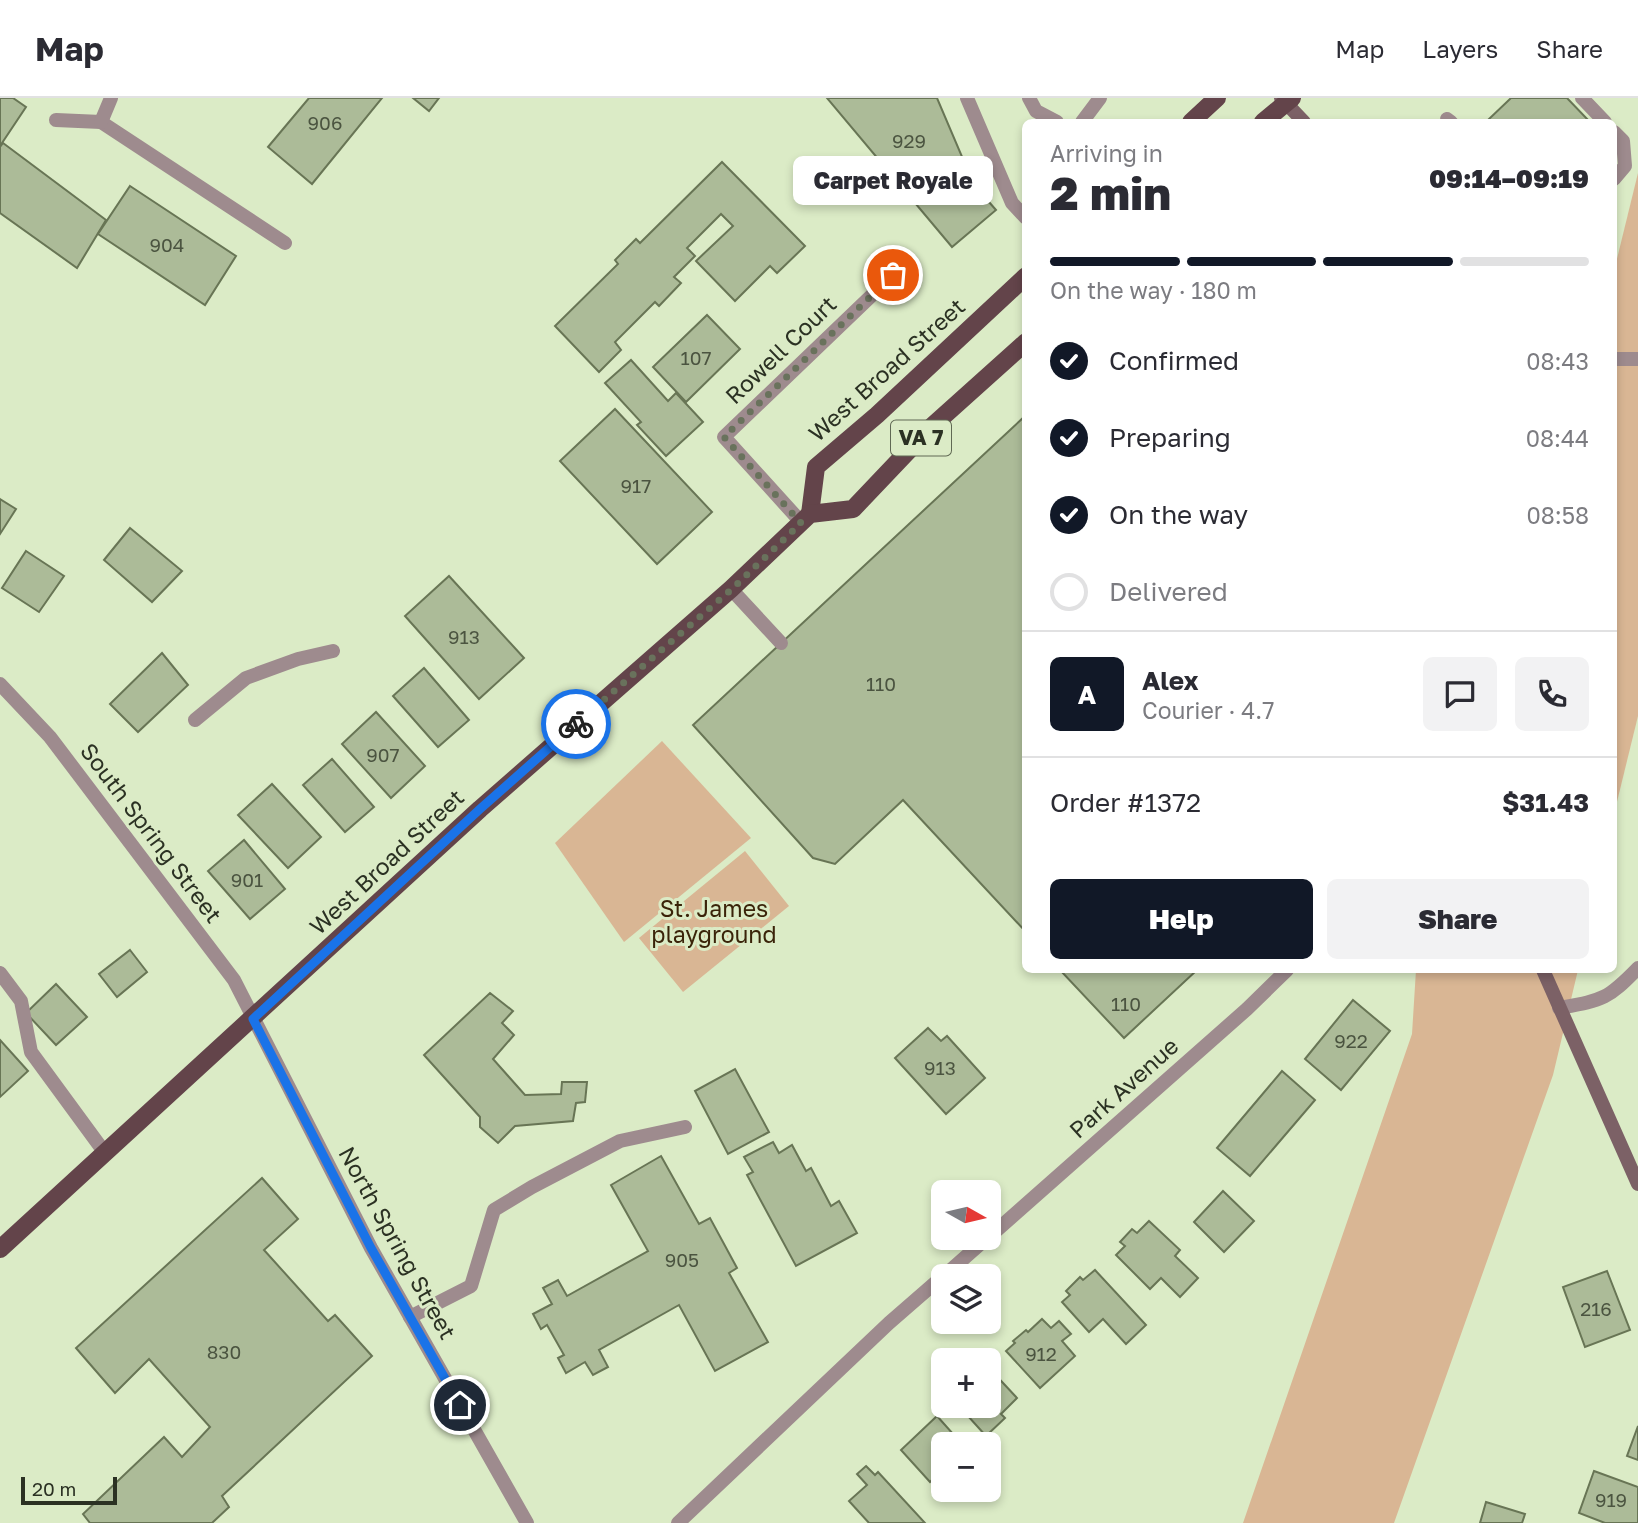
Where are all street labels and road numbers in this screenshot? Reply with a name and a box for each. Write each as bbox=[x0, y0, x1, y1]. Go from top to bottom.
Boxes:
street label: Rowell Court bbox=[719, 289, 842, 409]
street label: West Broad Street bbox=[802, 292, 970, 447]
road number: VA 7 bbox=[891, 420, 951, 456]
street label: South Spring Street bbox=[75, 737, 228, 928]
street label: West Broad Street bbox=[303, 783, 469, 940]
street label: Park Avenue bbox=[1063, 1031, 1184, 1143]
street label: North Spring Street bbox=[333, 1141, 462, 1344]

